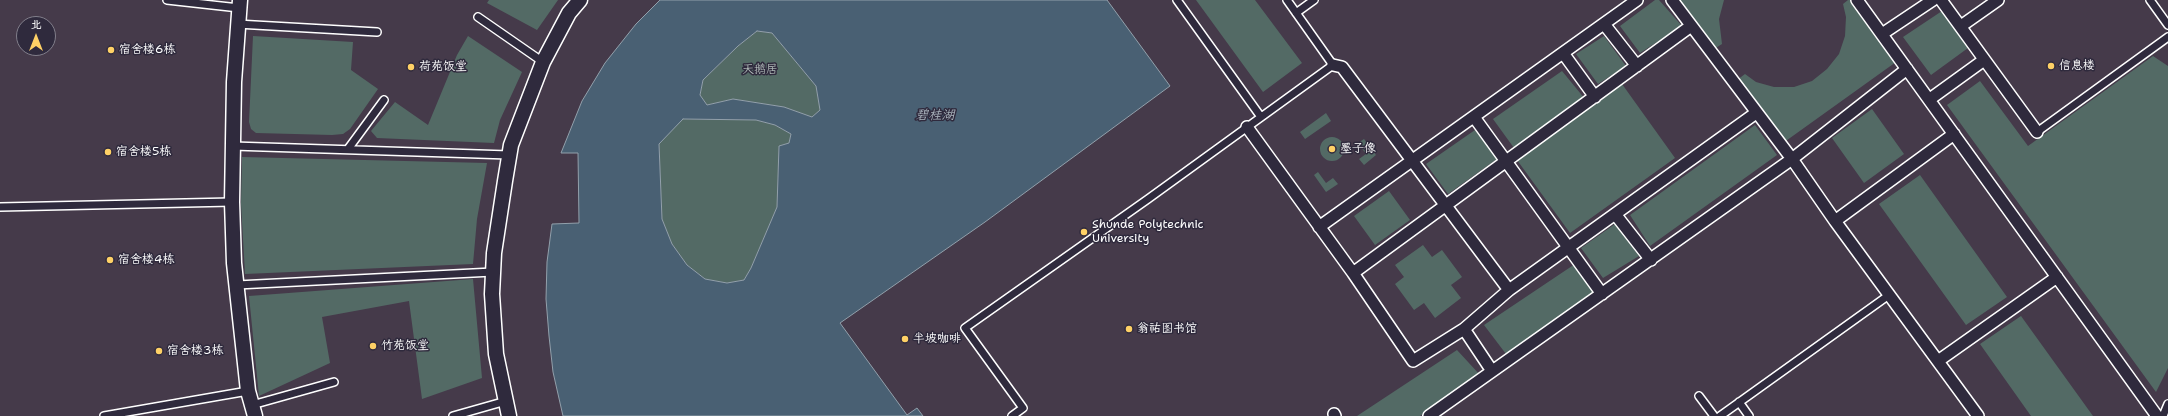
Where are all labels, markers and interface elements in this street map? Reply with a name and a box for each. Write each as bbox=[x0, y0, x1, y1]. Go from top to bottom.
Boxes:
north arrow bbox=[16, 16, 56, 56]
text: 北 bbox=[31, 17, 42, 32]
place label: 宿舍楼6栋 bbox=[119, 43, 175, 57]
marker: 宿舍楼6栋 bbox=[106, 45, 116, 55]
place label: 信息楼 bbox=[2059, 59, 2095, 73]
place label: 荷苑饭堂 bbox=[419, 60, 467, 74]
marker: 信息楼 bbox=[2046, 61, 2056, 71]
marker: 荷苑饭堂 bbox=[406, 62, 416, 72]
park label: 天鹅居 bbox=[742, 63, 778, 77]
water label: 碧桂湖 bbox=[916, 108, 954, 124]
place label: 墨子像 bbox=[1340, 142, 1376, 156]
marker: 墨子像 bbox=[1327, 144, 1337, 154]
place label: 宿舍楼5栋 bbox=[116, 145, 171, 159]
marker: 宿舍楼5栋 bbox=[103, 147, 113, 157]
place label: Shunde Polytechnic University bbox=[1092, 218, 1204, 246]
marker: Shunde Polytechnic University bbox=[1079, 227, 1089, 237]
place label: 宿舍楼4栋 bbox=[118, 253, 174, 267]
marker: 宿舍楼4栋 bbox=[105, 255, 115, 265]
place label: 翁祐图书馆 bbox=[1137, 322, 1197, 336]
marker: 翁祐图书馆 bbox=[1124, 324, 1134, 334]
place label: 半坡咖啡 bbox=[913, 332, 961, 346]
marker: 半坡咖啡 bbox=[900, 334, 910, 344]
place label: 竹苑饭堂 bbox=[381, 339, 429, 353]
marker: 竹苑饭堂 bbox=[368, 341, 378, 351]
place label: 宿舍楼3栋 bbox=[167, 344, 223, 358]
marker: 宿舍楼3栋 bbox=[154, 346, 164, 356]

